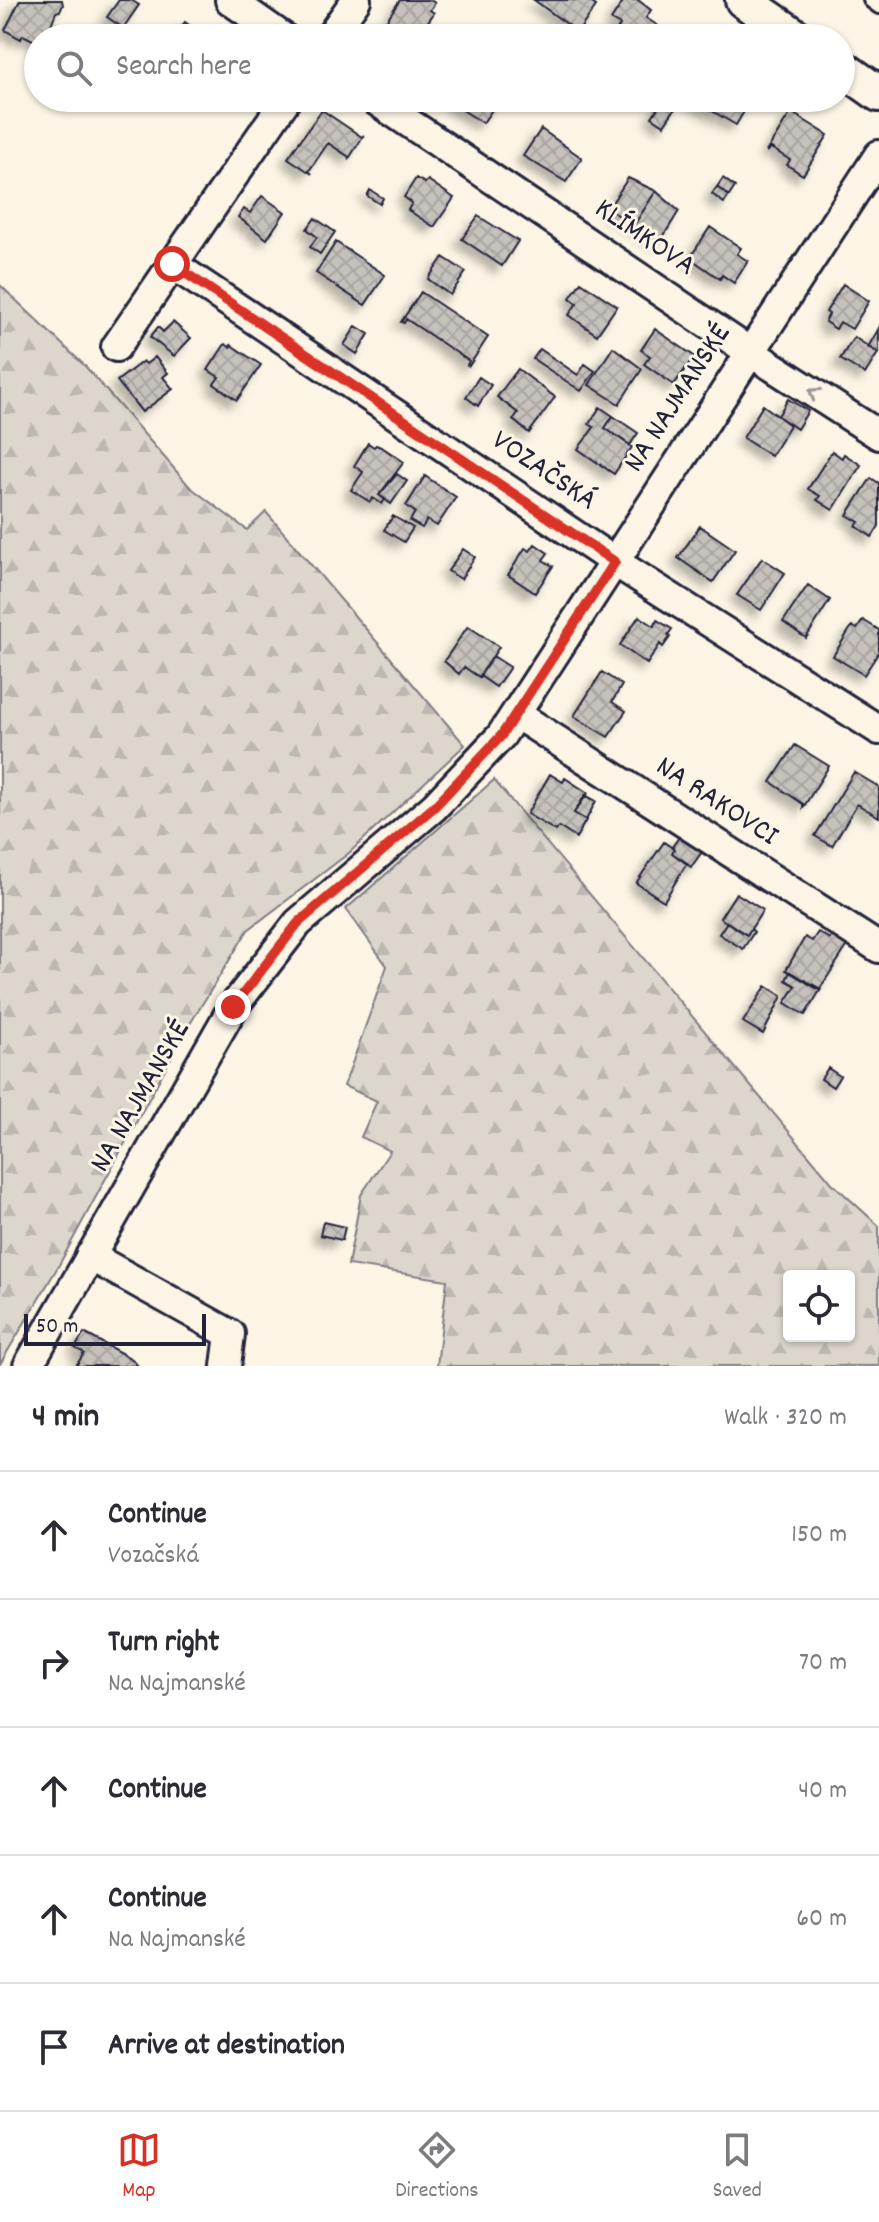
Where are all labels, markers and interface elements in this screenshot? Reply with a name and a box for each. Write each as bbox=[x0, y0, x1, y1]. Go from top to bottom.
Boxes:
search box bbox=[24, 24, 855, 112]
icon: search bbox=[52, 46, 96, 90]
text: Search here bbox=[116, 47, 252, 90]
street label: KLÍMKOVA bbox=[585, 189, 703, 289]
route start bbox=[154, 246, 190, 282]
street label: NA NAJMANSKÉ bbox=[615, 316, 743, 482]
one-way arrow bbox=[809, 388, 823, 403]
street label: VOZAČSKÁ bbox=[482, 421, 604, 523]
street label: NA RAKOVCI bbox=[646, 747, 786, 859]
route end bbox=[215, 989, 251, 1025]
street label: NA NAJMANSKÉ bbox=[81, 1012, 203, 1181]
map controls bbox=[783, 1270, 855, 1342]
button: locate bbox=[783, 1270, 855, 1342]
scale bar bbox=[24, 1310, 206, 1346]
text: 50 m bbox=[36, 1312, 78, 1343]
text: 4 min bbox=[32, 1394, 99, 1443]
text: Walk · 320 m bbox=[724, 1400, 847, 1437]
text: Continue bbox=[108, 1495, 207, 1538]
icon: ahead bbox=[32, 1513, 76, 1557]
text: 150 m bbox=[791, 1517, 847, 1554]
text: Vozačská bbox=[108, 1538, 199, 1575]
text: Turn right bbox=[108, 1623, 219, 1666]
icon: right bbox=[32, 1641, 76, 1685]
text: 70 m bbox=[799, 1645, 847, 1682]
text: Na Najmanské bbox=[108, 1666, 246, 1703]
icon: ahead bbox=[32, 1769, 76, 1813]
text: Continue bbox=[108, 1770, 207, 1813]
text: 40 m bbox=[798, 1773, 847, 1810]
text: Continue bbox=[108, 1879, 207, 1922]
icon: ahead bbox=[32, 1897, 76, 1941]
text: 60 m bbox=[796, 1901, 847, 1938]
text: Na Najmanské bbox=[108, 1922, 246, 1959]
icon: arrive bbox=[32, 2025, 76, 2069]
text: Arrive at destination bbox=[108, 2026, 345, 2069]
tab: Map bbox=[117, 2128, 161, 2207]
tab: Directions bbox=[395, 2128, 479, 2207]
tab: Saved bbox=[713, 2128, 762, 2207]

